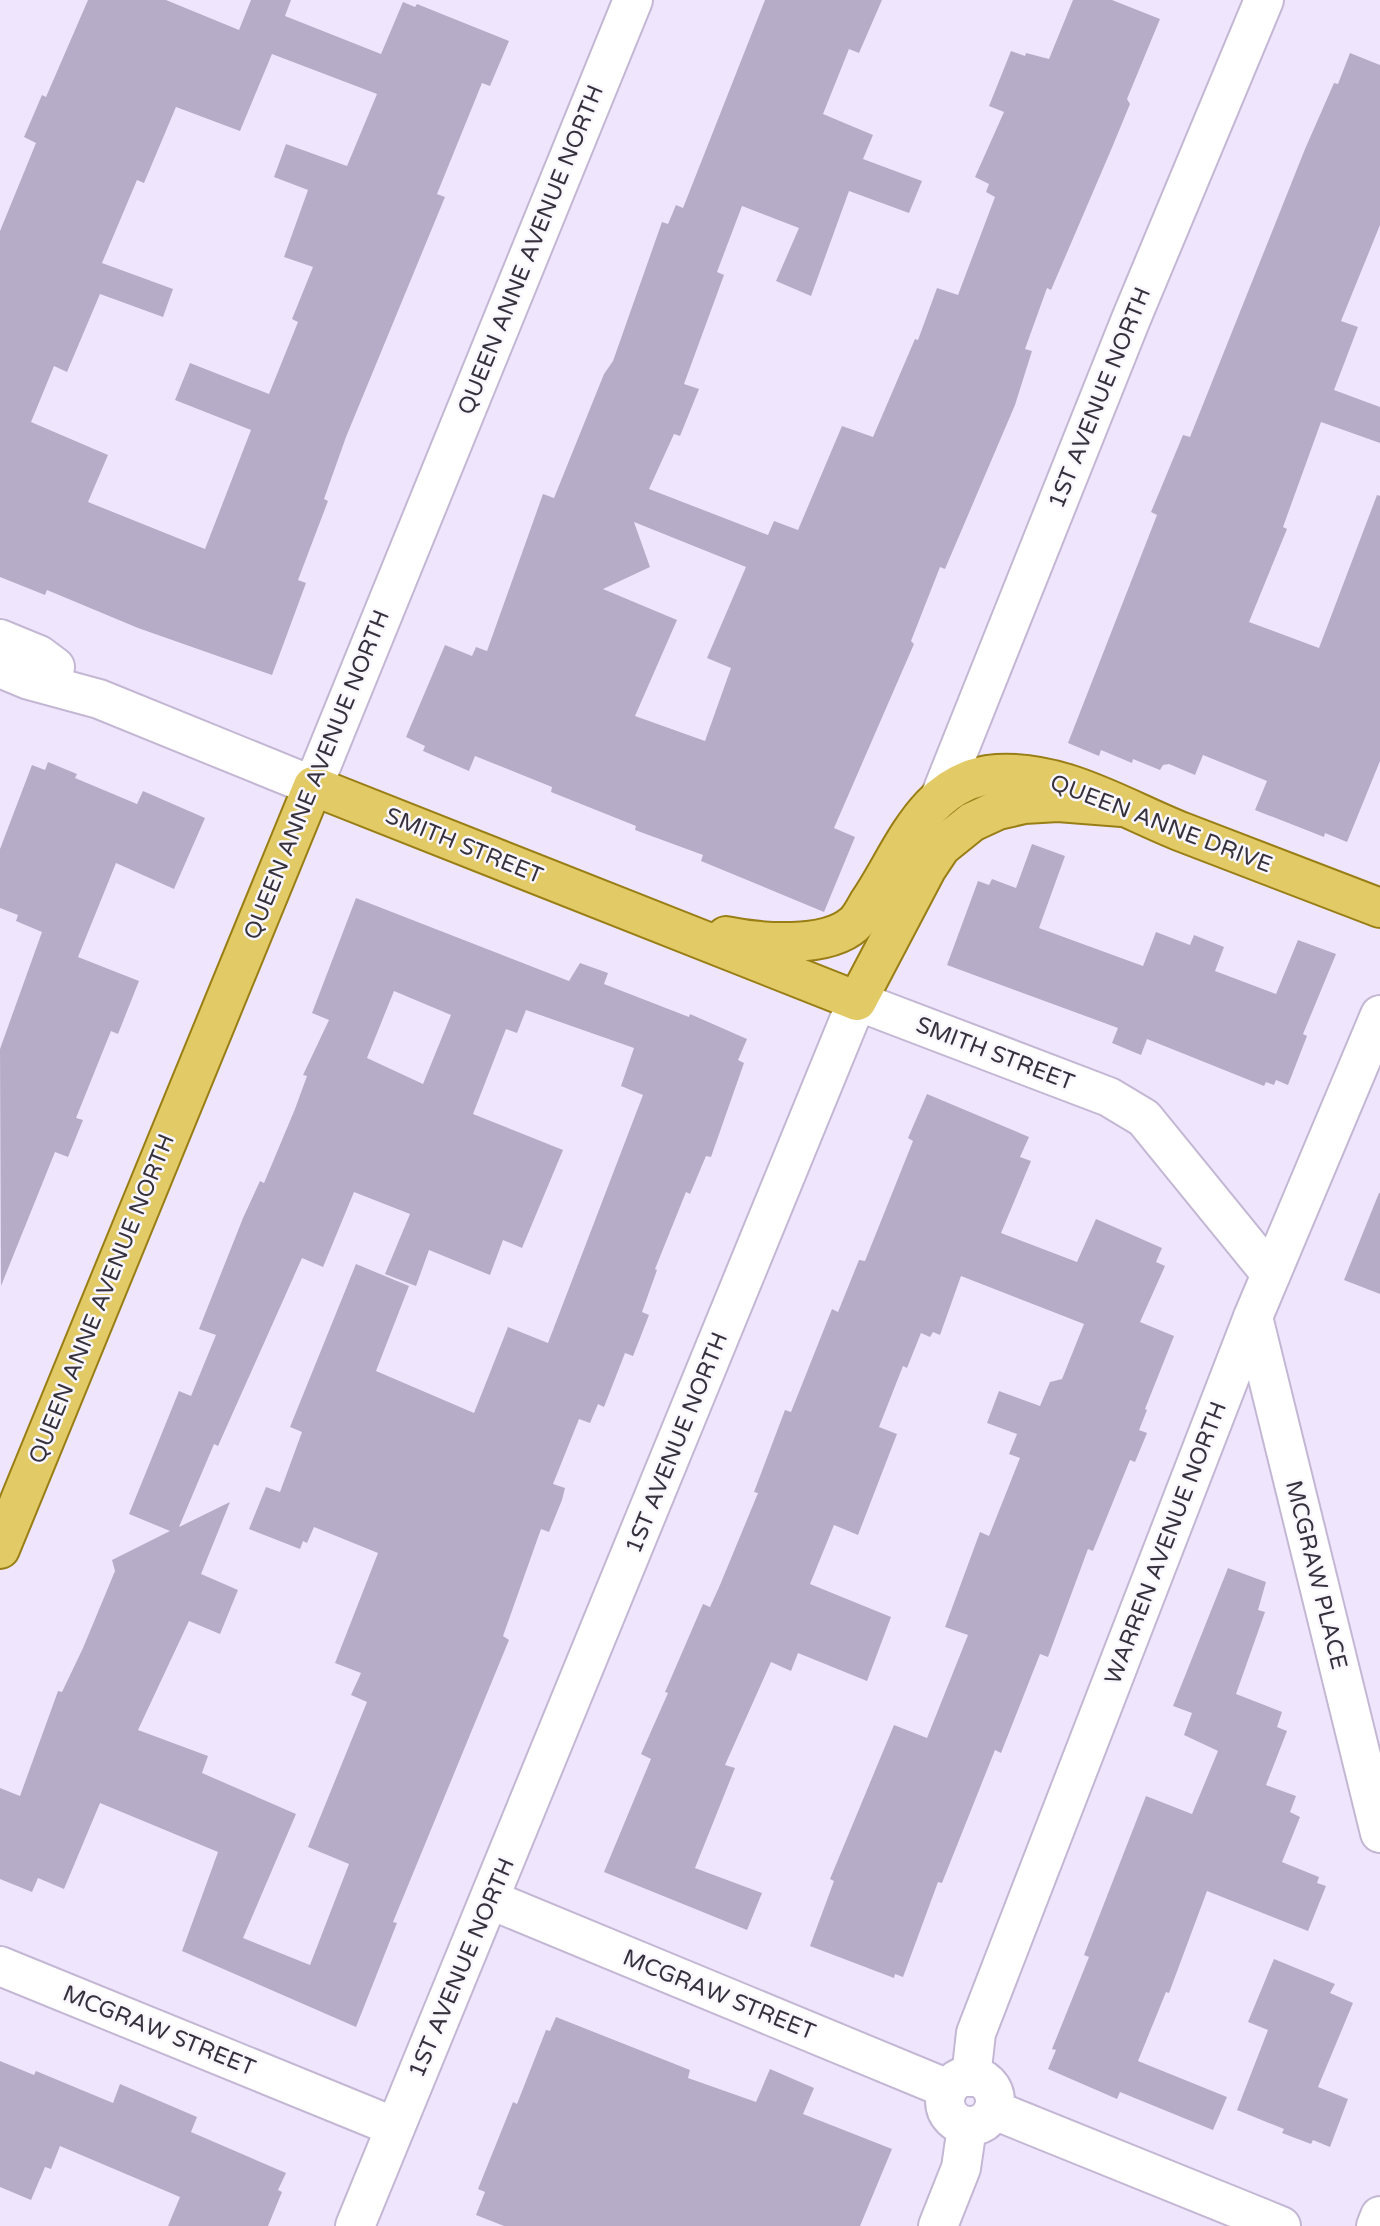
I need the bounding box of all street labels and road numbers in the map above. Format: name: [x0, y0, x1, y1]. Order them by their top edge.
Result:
street label: QUEEN ANNE AVENUE NORTH: [452, 81, 610, 419]
street label: 1ST AVENUE NORTH: [1043, 283, 1157, 513]
street label: QUEEN ANNE AVENUE NORTH: [238, 606, 396, 944]
street label: QUEEN ANNE DRIVE: [1046, 769, 1276, 879]
street label: SMITH STREET: [381, 802, 547, 890]
street label: SMITH STREET: [912, 1011, 1078, 1097]
street label: QUEEN ANNE AVENUE NORTH: [23, 1130, 181, 1468]
street label: 1ST AVENUE NORTH: [620, 1328, 734, 1558]
street label: WARREN AVENUE NORTH: [1099, 1398, 1233, 1688]
street label: MCGRAW PLACE: [1279, 1478, 1353, 1672]
street label: 1ST AVENUE NORTH: [403, 1854, 521, 2082]
street label: MCGRAW STREET: [619, 1944, 819, 2046]
street label: MCGRAW STREET: [59, 1980, 259, 2082]

